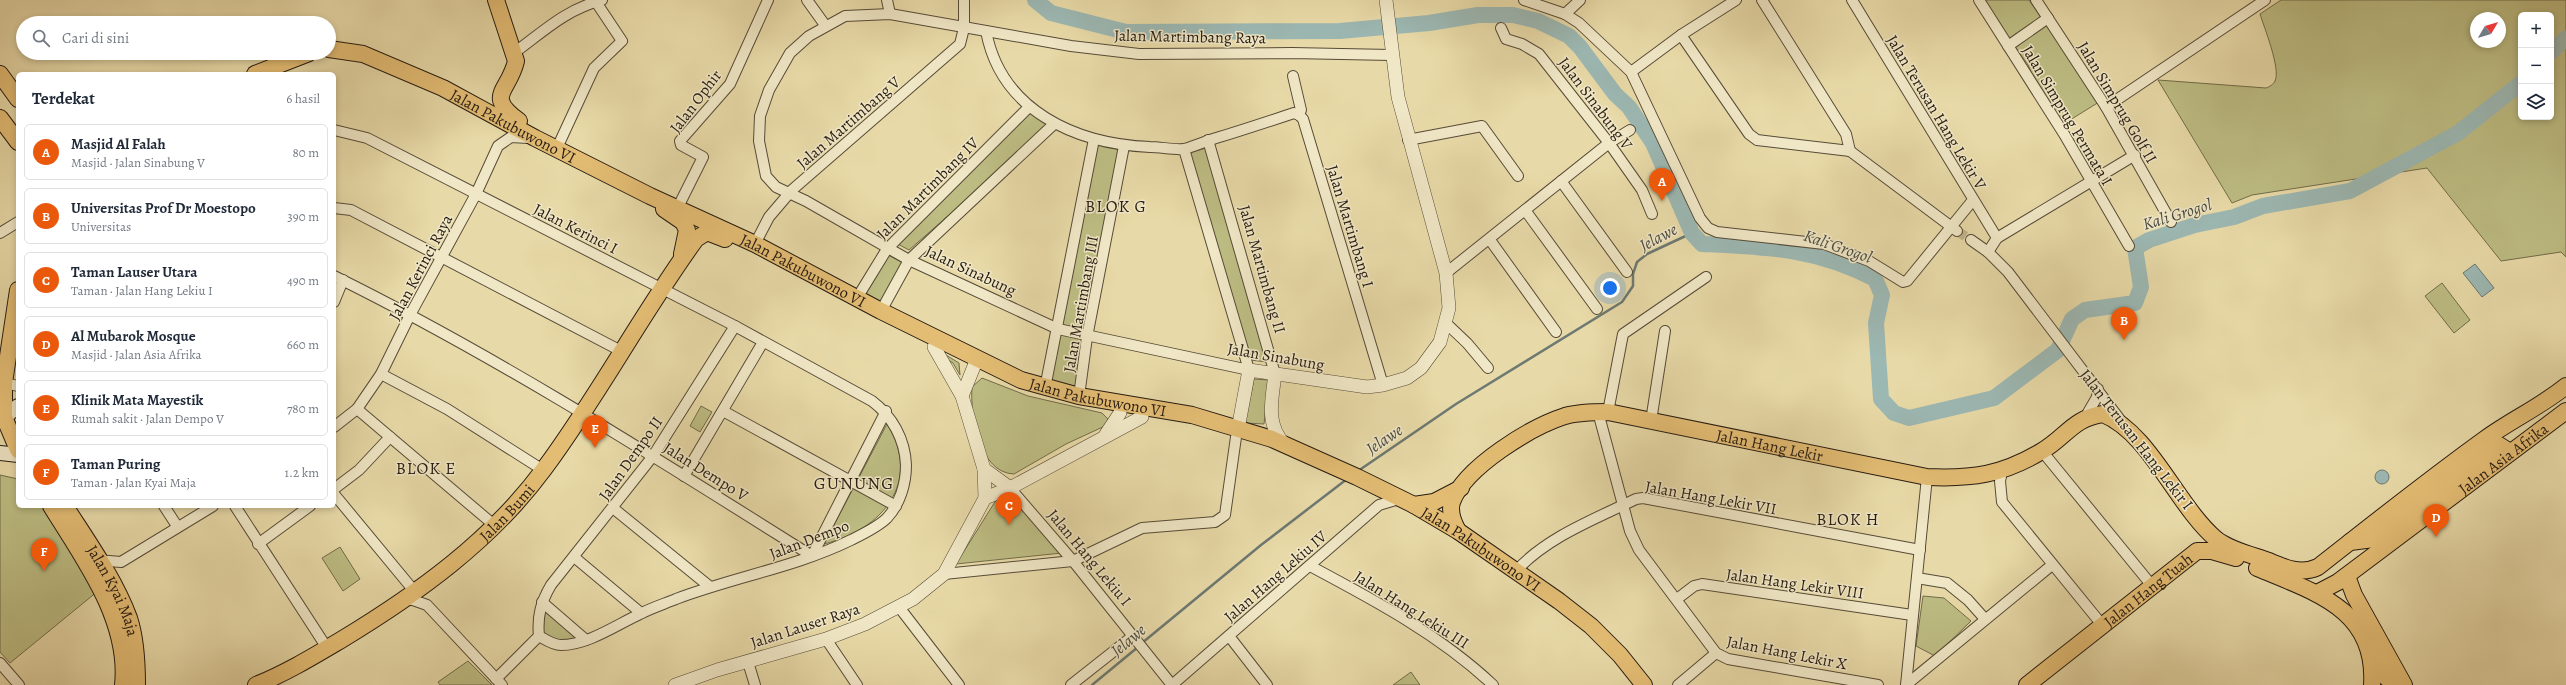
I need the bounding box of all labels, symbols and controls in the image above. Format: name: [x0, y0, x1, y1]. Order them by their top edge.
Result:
north arrow: [2470, 12, 2506, 48]
map controls: [2518, 12, 2554, 120]
button: +: [2518, 12, 2554, 48]
search box: [16, 16, 336, 60]
street label: Jalan Martimbang Raya: [1114, 25, 1267, 49]
icon: search: [30, 27, 52, 49]
text: Cari di sini: [62, 28, 129, 48]
street label: Jalan Terusan Hang Lekir V: [1881, 31, 1991, 194]
street label: Jalan Simprug Golf II: [2072, 38, 2162, 167]
street label: Jalan Simprug Permata I: [2017, 41, 2118, 190]
button: −: [2518, 48, 2554, 84]
street label: Jalan Sinabung V: [1553, 53, 1638, 155]
street label: Jalan Ophir: [665, 65, 727, 138]
street label: Jalan Martimbang V: [792, 71, 905, 174]
street label: Jalan Pakubuwono VI: [446, 84, 579, 169]
button: layers: [2518, 84, 2554, 120]
text: Terdekat: [32, 87, 95, 110]
text: 6 hasil: [286, 90, 320, 107]
street label: Jalan Martimbang IV: [872, 132, 984, 245]
text: Masjid Al Falah: [71, 134, 166, 154]
text: A: [42, 144, 50, 161]
text: 80 m: [292, 144, 319, 161]
text: Masjid · Jalan Sinabung V: [71, 154, 205, 171]
street label: Jalan Martimbang I: [1321, 162, 1379, 290]
pin: A: [1649, 168, 1675, 201]
water label: Kali Grogol: [2140, 193, 2215, 236]
district label: BLOK G: [1085, 195, 1147, 218]
text: Universitas Prof Dr Moestopo: [71, 198, 256, 218]
street label: Jalan Kerinci I: [530, 198, 621, 260]
street label: Jalan Martimbang II: [1233, 202, 1291, 336]
text: B: [42, 208, 50, 225]
text: 390 m: [287, 208, 319, 225]
street label: Jalan Kerinci Raya: [384, 210, 458, 324]
text: Universitas: [71, 218, 131, 235]
water label: Jelawe: [1634, 218, 1681, 257]
water label: Kali Grogol: [1801, 224, 1876, 269]
street label: Jalan Pakubuwono VI: [736, 229, 870, 313]
street label: Jalan Martimbang III: [1058, 234, 1104, 374]
street label: Jalan Sinabung: [921, 240, 1020, 302]
text: Taman Lauser Utara: [71, 262, 198, 282]
text: C: [42, 272, 50, 289]
text: 490 m: [287, 272, 319, 289]
your location: [1600, 278, 1620, 298]
text: Taman · Jalan Hang Lekiu I: [71, 282, 213, 299]
pin: B: [2111, 307, 2137, 340]
text: Al Mubarok Mosque: [71, 326, 196, 346]
text: D: [41, 336, 51, 353]
text: 660 m: [287, 336, 319, 353]
street label: Jalan Sinabung: [1226, 338, 1326, 376]
text: Masjid · Jalan Asia Afrika: [71, 346, 202, 363]
street label: Jalan Terusan Hang Lekir I: [2074, 365, 2198, 515]
street label: Jalan Pakubuwono VI: [1027, 373, 1168, 423]
text: Klinik Mata Mayestik: [71, 390, 203, 410]
text: E: [42, 400, 50, 417]
text: 780 m: [287, 400, 319, 417]
text: Rumah sakit · Jalan Dempo V: [71, 410, 224, 427]
street label: Jalan Dempo II: [594, 412, 668, 505]
pin: E: [582, 415, 608, 448]
street label: Jalan Asia Afrika: [2454, 418, 2553, 500]
water label: Jelawe: [1361, 419, 1407, 461]
street label: Jalan Hang Lekir: [1714, 424, 1825, 468]
street label: Jalan Dempo V: [659, 437, 752, 507]
text: Taman Puring: [71, 454, 161, 474]
district label: BLOK E: [396, 457, 456, 480]
text: F: [43, 464, 49, 481]
text: 1.2 km: [285, 464, 319, 481]
district label: GUNUNG: [814, 471, 894, 495]
text: Taman · Jalan Kyai Maja: [71, 474, 196, 491]
street label: Jalan Hang Lekir VII: [1643, 476, 1778, 520]
street label: Jalan Bumi: [475, 480, 540, 547]
pin: C: [996, 492, 1022, 525]
street label: Jalan Pakubuwono VI: [1417, 502, 1545, 597]
pin: D: [2423, 504, 2449, 537]
street label: Jalan Hang Lekiu I: [1042, 505, 1136, 611]
district label: BLOK H: [1816, 508, 1880, 531]
street label: Jalan Dempo: [766, 515, 852, 565]
street label: Jalan Hang Lekiu IV: [1219, 526, 1332, 628]
pin: F: [31, 538, 57, 571]
street label: Jalan Kyai Maja: [81, 541, 143, 639]
street label: Jalan Hang Tuah: [2099, 548, 2198, 632]
street label: Jalan Hang Lekir VIII: [1725, 563, 1865, 605]
street label: Jalan Hang Lekiu III: [1350, 566, 1473, 654]
street label: Jalan Lauser Raya: [748, 598, 863, 654]
water label: Jelawe: [1105, 619, 1151, 663]
street label: Jalan Hang Lekir X: [1725, 631, 1849, 676]

